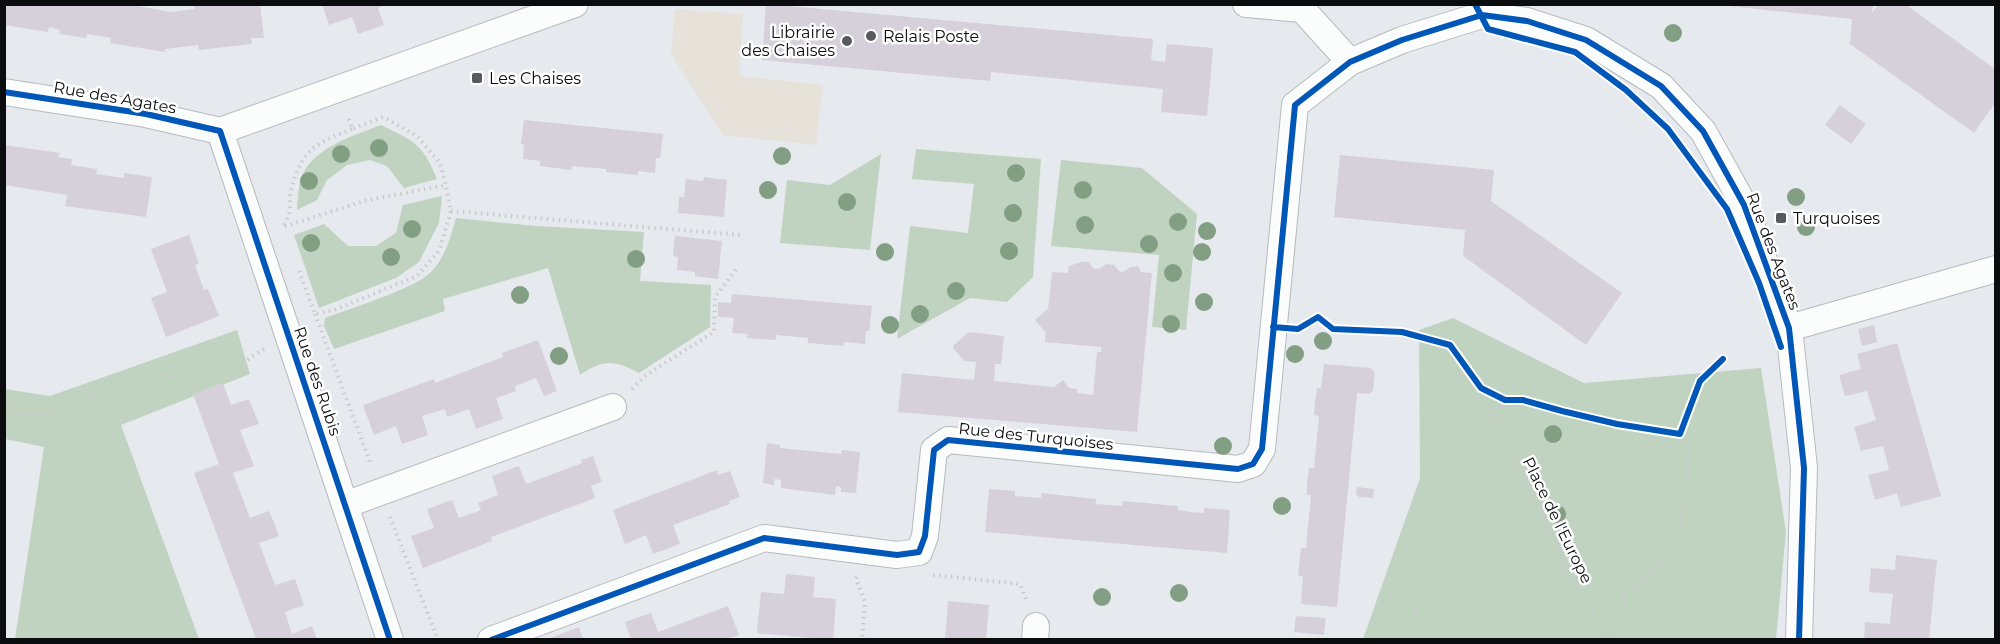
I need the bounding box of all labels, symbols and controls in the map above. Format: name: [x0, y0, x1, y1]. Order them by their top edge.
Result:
place label: Librairie des Chaises: [741, 23, 835, 60]
place label: Relais Poste: [883, 27, 979, 46]
marker: Relais Poste: [864, 29, 878, 43]
marker: Librairie des Chaises: [840, 34, 854, 48]
place label: Les Chaises: [489, 69, 581, 88]
marker: Les Chaises: [470, 71, 484, 85]
street label: Rue des Agates: [52, 77, 178, 118]
street label: Rue des Agates: [1742, 190, 1805, 313]
place label: Turquoises: [1793, 209, 1880, 228]
marker: Turquoises: [1774, 211, 1788, 225]
street label: Rue des Rubis: [290, 324, 345, 438]
street label: Rue des Turquoises: [957, 419, 1115, 454]
street label: Place de l'Europe: [1519, 454, 1596, 587]

